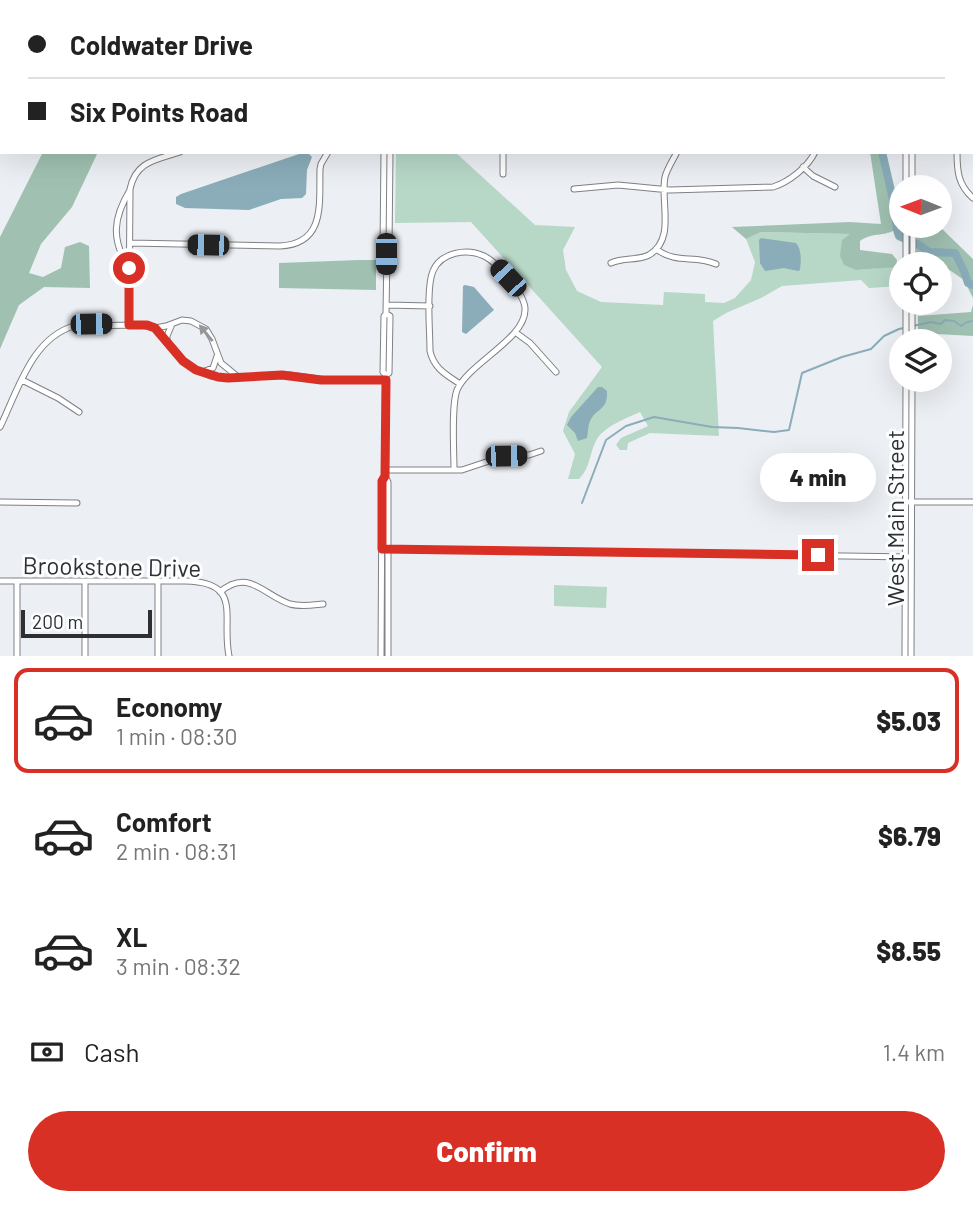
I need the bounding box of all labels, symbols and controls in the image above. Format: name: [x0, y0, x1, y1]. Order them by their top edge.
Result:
text: Coldwater Drive: [70, 29, 253, 60]
text: Six Points Road: [70, 96, 248, 127]
north arrow: [889, 175, 952, 238]
map controls: [889, 175, 952, 392]
car: [376, 233, 397, 275]
car: [187, 234, 230, 256]
route start: [113, 252, 145, 284]
button: locate: [889, 252, 952, 315]
car: [486, 255, 531, 301]
car: [70, 313, 113, 335]
one-way arrow: [198, 324, 213, 342]
button: layers: [889, 329, 952, 392]
street label: West Main Street: [880, 430, 909, 606]
car: [485, 445, 528, 467]
callout: 4 min: [760, 454, 876, 503]
text: 4 min: [790, 463, 846, 491]
route end: [802, 539, 834, 571]
street label: Brookstone Drive: [22, 550, 202, 582]
scale bar: [21, 606, 152, 638]
text: 200 m: [32, 610, 83, 633]
icon: car: [32, 689, 95, 752]
text: Economy: [116, 691, 222, 722]
text: $5.03: [876, 705, 941, 736]
text: 1 min · 08:30: [116, 722, 238, 750]
icon: car: [32, 804, 95, 867]
text: Comfort: [116, 806, 212, 837]
text: $6.79: [878, 820, 941, 851]
text: 2 min · 08:31: [116, 837, 237, 865]
icon: car: [32, 919, 95, 982]
text: XL: [116, 921, 147, 952]
text: $8.55: [876, 935, 941, 966]
text: 3 min · 08:32: [116, 952, 241, 980]
icon: cash: [28, 1033, 66, 1071]
text: Cash: [84, 1036, 139, 1067]
text: 1.4 km: [883, 1038, 945, 1066]
button: Confirm: [28, 1111, 945, 1191]

